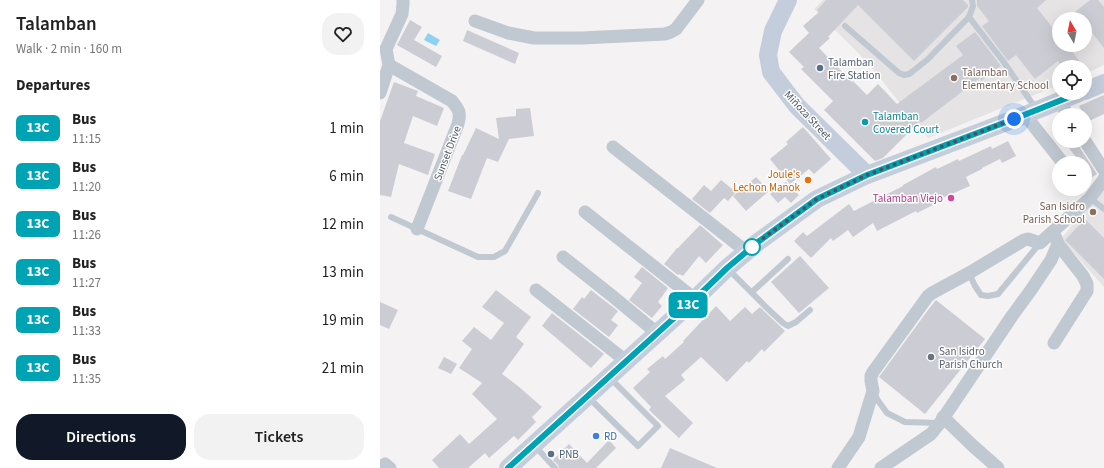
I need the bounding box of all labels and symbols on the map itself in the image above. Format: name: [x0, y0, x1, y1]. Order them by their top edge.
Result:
north arrow: [1052, 12, 1092, 52]
place label: Talamban Fire Station: [828, 55, 880, 83]
marker: Talamban Fire Station: [815, 63, 825, 73]
place label: Talamban Elementary School: [962, 65, 1049, 93]
marker: Talamban Elementary School: [949, 73, 959, 83]
street label: Miñoza Street: [781, 87, 835, 143]
place label: Talamban Covered Court: [873, 109, 939, 137]
your location: [1004, 109, 1024, 129]
marker: Talamban Covered Court: [860, 117, 870, 127]
street label: Sunset Drive: [430, 123, 465, 183]
place label: Joule's Lechon Manok: [733, 167, 801, 195]
marker: Joule's Lechon Manok: [803, 175, 813, 185]
place label: Talamban Viejo: [873, 191, 943, 206]
marker: Talamban Viejo: [946, 193, 956, 203]
place label: San Isidro Parish School: [1023, 199, 1085, 227]
marker: San Isidro Parish School: [1088, 207, 1098, 217]
unlabelled marker: [743, 238, 761, 256]
line badge: 13C: [665, 292, 711, 318]
place label: San Isidro Parish Church: [939, 344, 1003, 372]
marker: San Isidro Parish Church: [926, 352, 936, 362]
place label: RD: [604, 429, 617, 444]
marker: RD: [591, 431, 601, 441]
place label: PNB: [559, 447, 579, 462]
marker: PNB: [546, 449, 556, 459]

